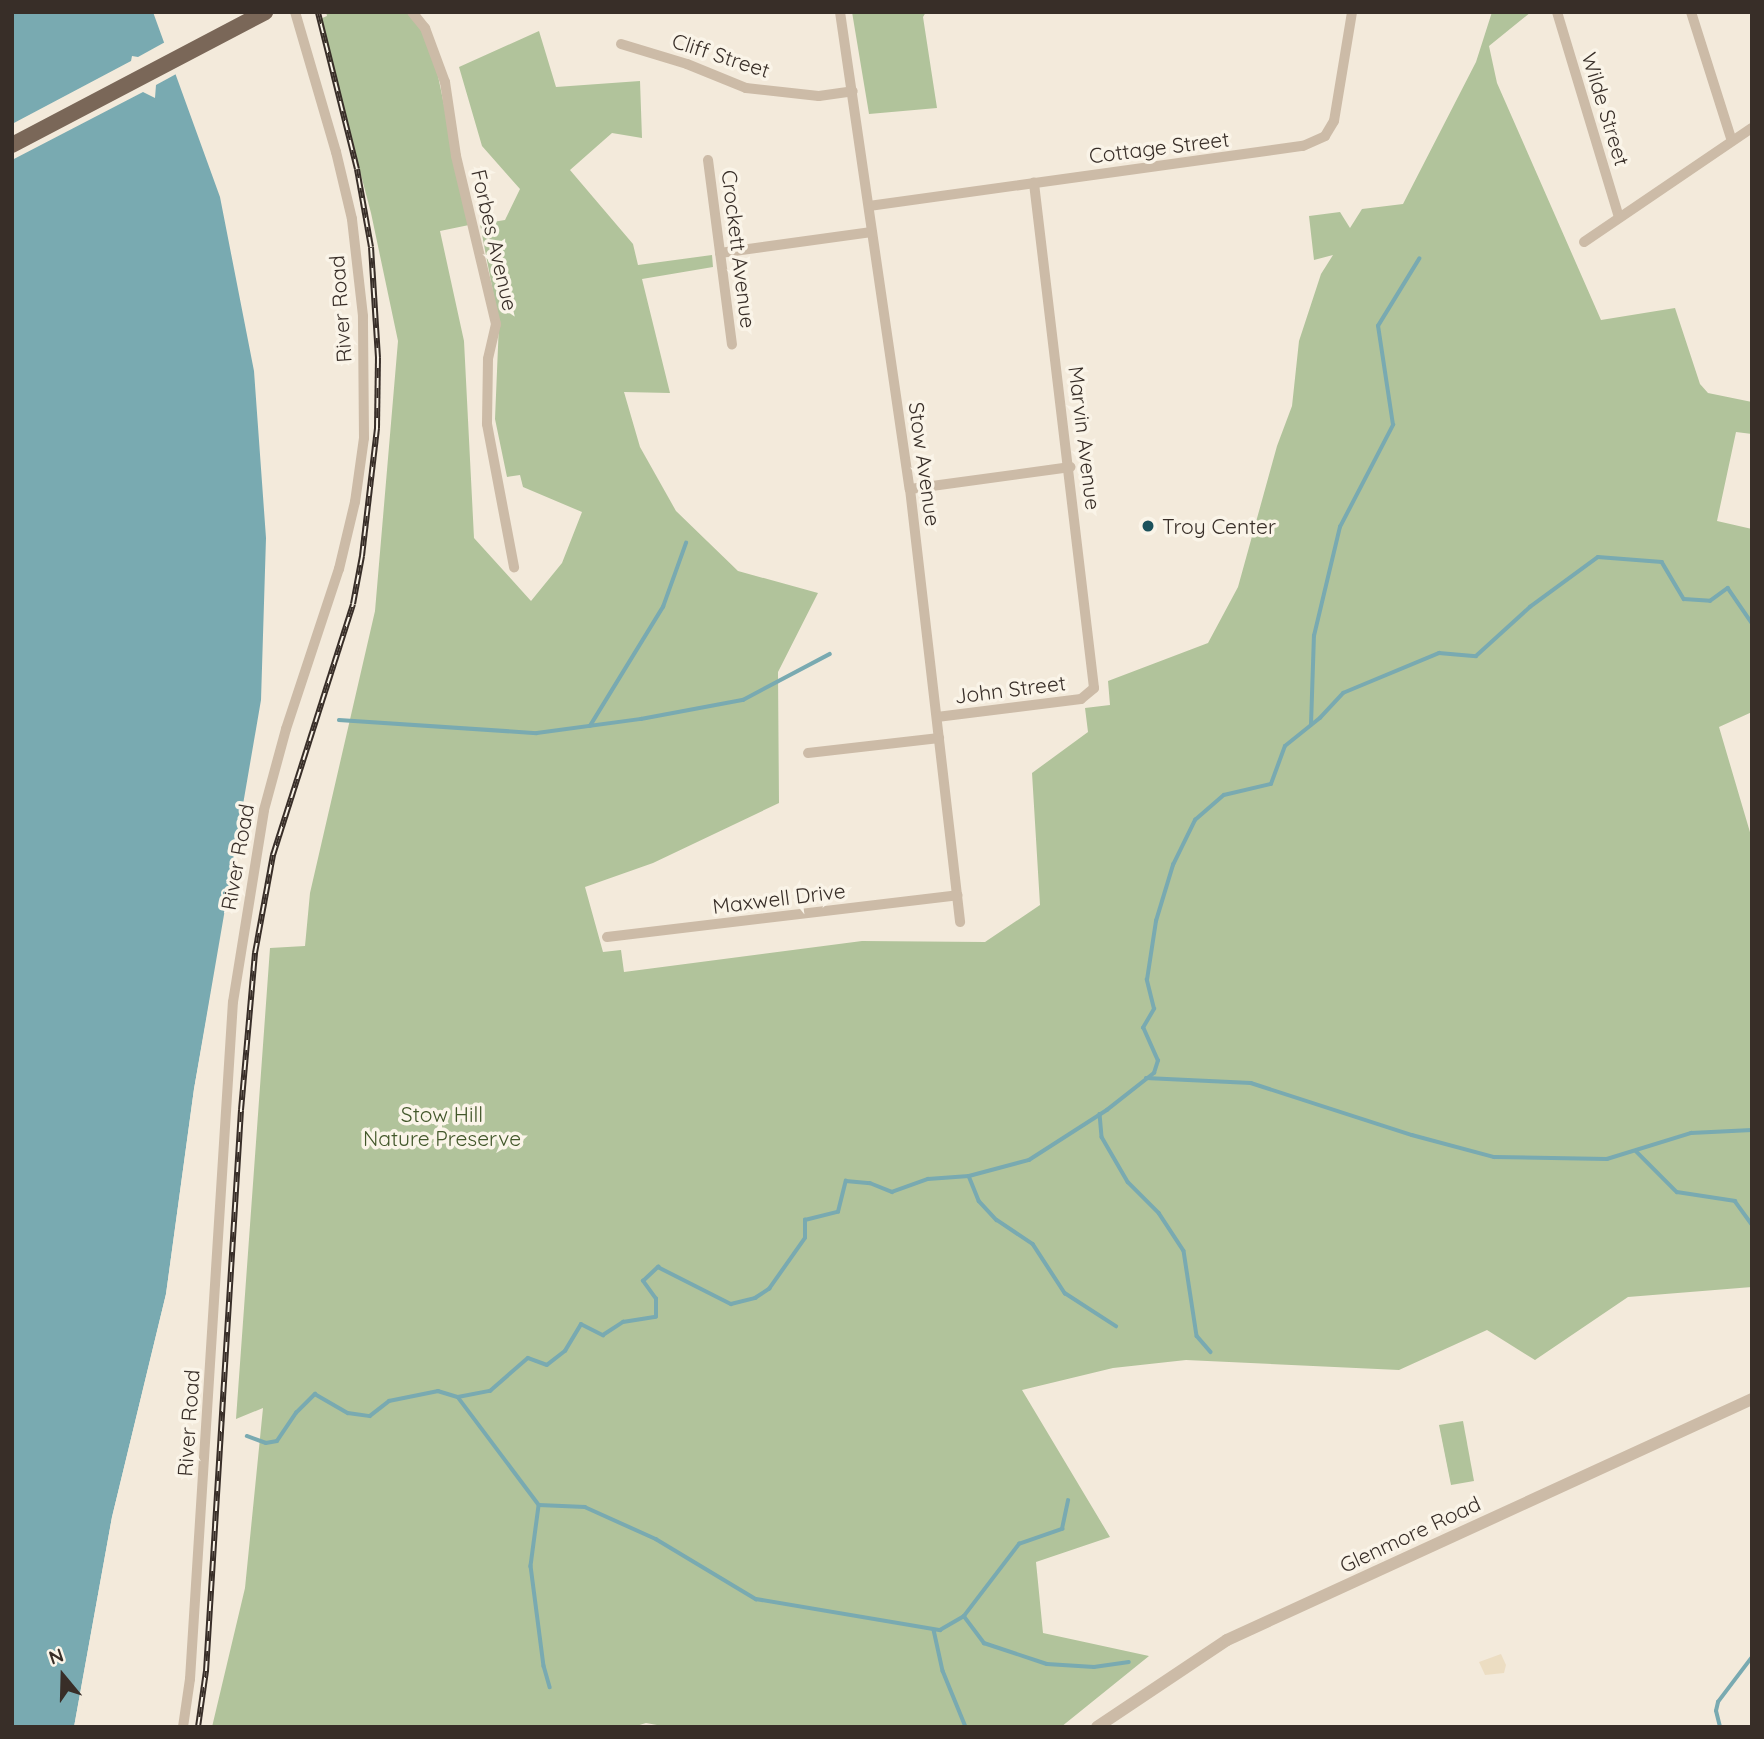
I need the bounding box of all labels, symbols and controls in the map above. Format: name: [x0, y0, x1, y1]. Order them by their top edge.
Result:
street label: Cliff Street: [669, 27, 773, 83]
street label: Wilde Street: [1577, 49, 1635, 169]
street label: Cottage Street: [1087, 126, 1231, 168]
street label: Forbes Avenue: [466, 167, 524, 313]
street label: Crockett Avenue: [717, 168, 761, 330]
street label: River Road: [324, 255, 356, 363]
street label: Marvin Avenue: [1064, 365, 1106, 511]
street label: Stow Avenue: [904, 400, 946, 528]
place label: Troy Center: [1162, 513, 1276, 539]
marker: Troy Center: [1140, 518, 1156, 534]
street label: John Street: [953, 670, 1067, 708]
street label: River Road: [215, 802, 259, 912]
street label: Maxwell Drive: [711, 877, 847, 919]
park label: Stow Hill Nature Preserve: [363, 1101, 521, 1151]
street label: River Road: [172, 1369, 204, 1477]
street label: Glenmore Road: [1336, 1490, 1484, 1578]
north arrow: [28, 1641, 98, 1711]
text: N: [46, 1643, 67, 1670]

